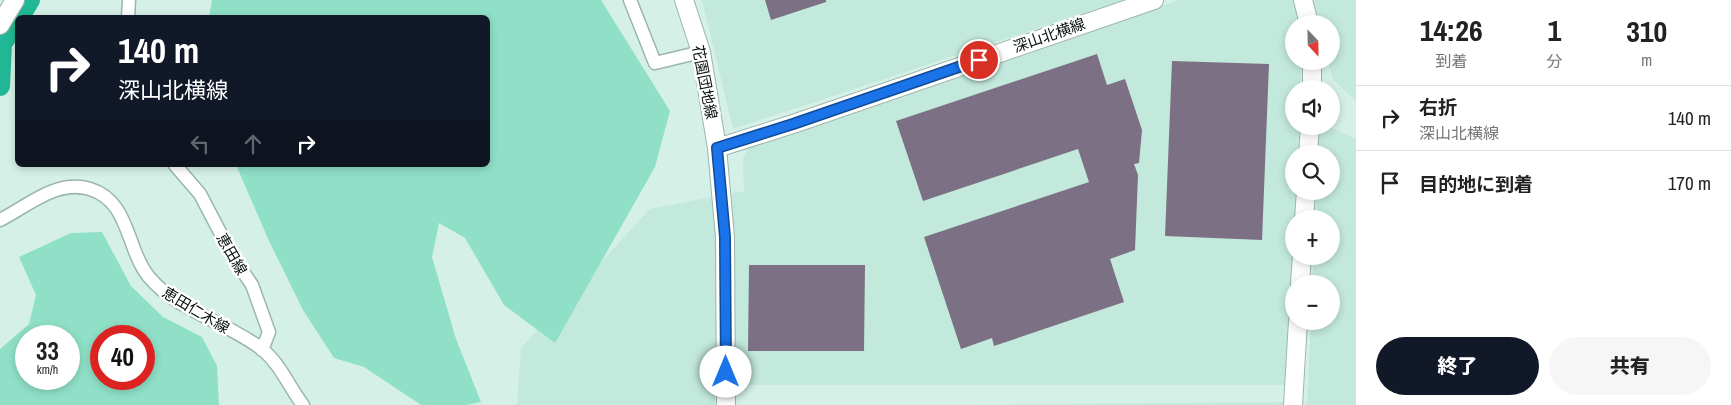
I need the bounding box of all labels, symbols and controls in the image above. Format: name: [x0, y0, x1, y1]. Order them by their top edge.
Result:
text: 14:26: [1420, 10, 1483, 50]
text: 1: [1548, 10, 1561, 50]
text: 310: [1626, 11, 1667, 51]
street label: 深山北横線: [1010, 13, 1088, 57]
north arrow: [1285, 15, 1340, 70]
map controls: [1285, 15, 1340, 330]
text: 140 m: [118, 27, 199, 74]
icon: right: [35, 35, 100, 100]
pin: [958, 39, 1000, 81]
street label: 花園団地線: [688, 43, 722, 121]
icon: arrive: [965, 46, 993, 74]
text: m: [1641, 49, 1652, 71]
text: 到着: [1435, 50, 1467, 72]
text: 分: [1546, 50, 1562, 72]
text: 深山北横線: [118, 75, 228, 105]
button: sound: [1285, 80, 1340, 135]
text: 右折: [1419, 94, 1457, 120]
icon: right: [1376, 104, 1404, 132]
text: 140 m: [1668, 105, 1711, 131]
text: 深山北横線: [1419, 122, 1499, 144]
icon: left: [186, 130, 214, 158]
icon: ahead: [239, 130, 267, 158]
icon: right: [292, 130, 320, 158]
button: search: [1285, 145, 1340, 200]
icon: arrive: [1376, 169, 1404, 197]
text: 170 m: [1668, 170, 1711, 196]
text: 目的地に到着: [1419, 171, 1533, 197]
button: +: [1285, 210, 1340, 265]
street label: 恵田線: [212, 229, 252, 279]
button: −: [1285, 275, 1340, 330]
street label: 恵田仁木線: [158, 282, 234, 338]
speed limit sign: 40: [90, 325, 155, 390]
text: 33: [36, 334, 59, 368]
button: 終了: [1376, 337, 1539, 395]
button: 共有: [1549, 337, 1711, 395]
position arrow: [699, 345, 751, 397]
text: km/h: [37, 362, 58, 378]

